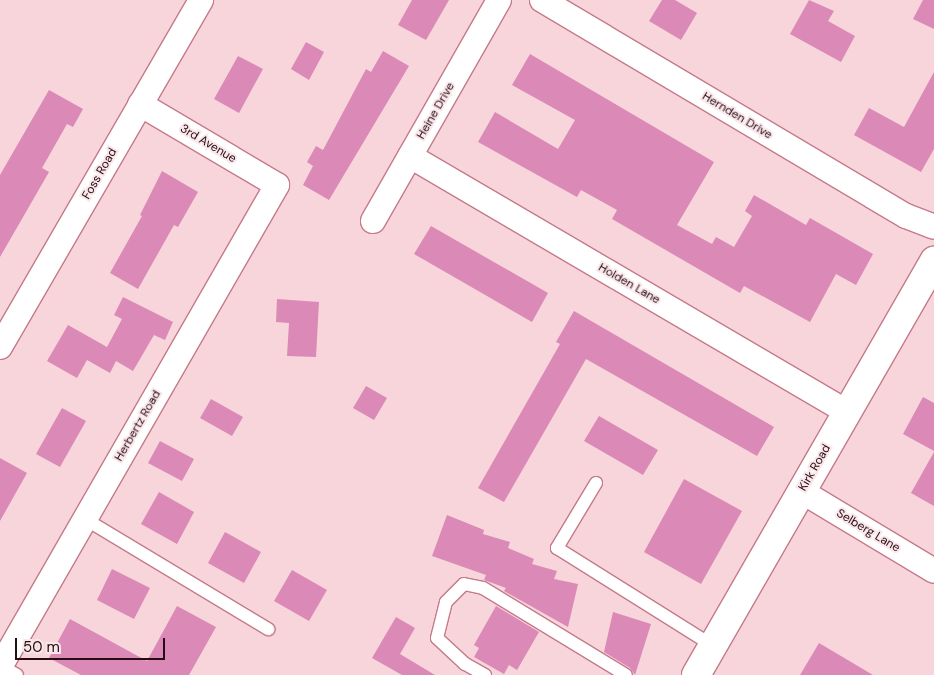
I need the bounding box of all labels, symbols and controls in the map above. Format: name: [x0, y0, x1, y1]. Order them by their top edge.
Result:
street label: Heine Drive: [414, 80, 458, 142]
street label: Hernden Drive: [699, 89, 775, 143]
street label: 3rd Avenue: [177, 122, 239, 166]
street label: Foss Road: [80, 146, 120, 202]
street label: Holden Lane: [596, 261, 662, 307]
street label: Herbertz Road: [112, 388, 164, 464]
street label: Kirk Road: [796, 442, 834, 494]
street label: Selberg Lane: [834, 506, 902, 556]
scale bar: [18, 628, 168, 660]
text: 50 m: [23, 637, 60, 657]

